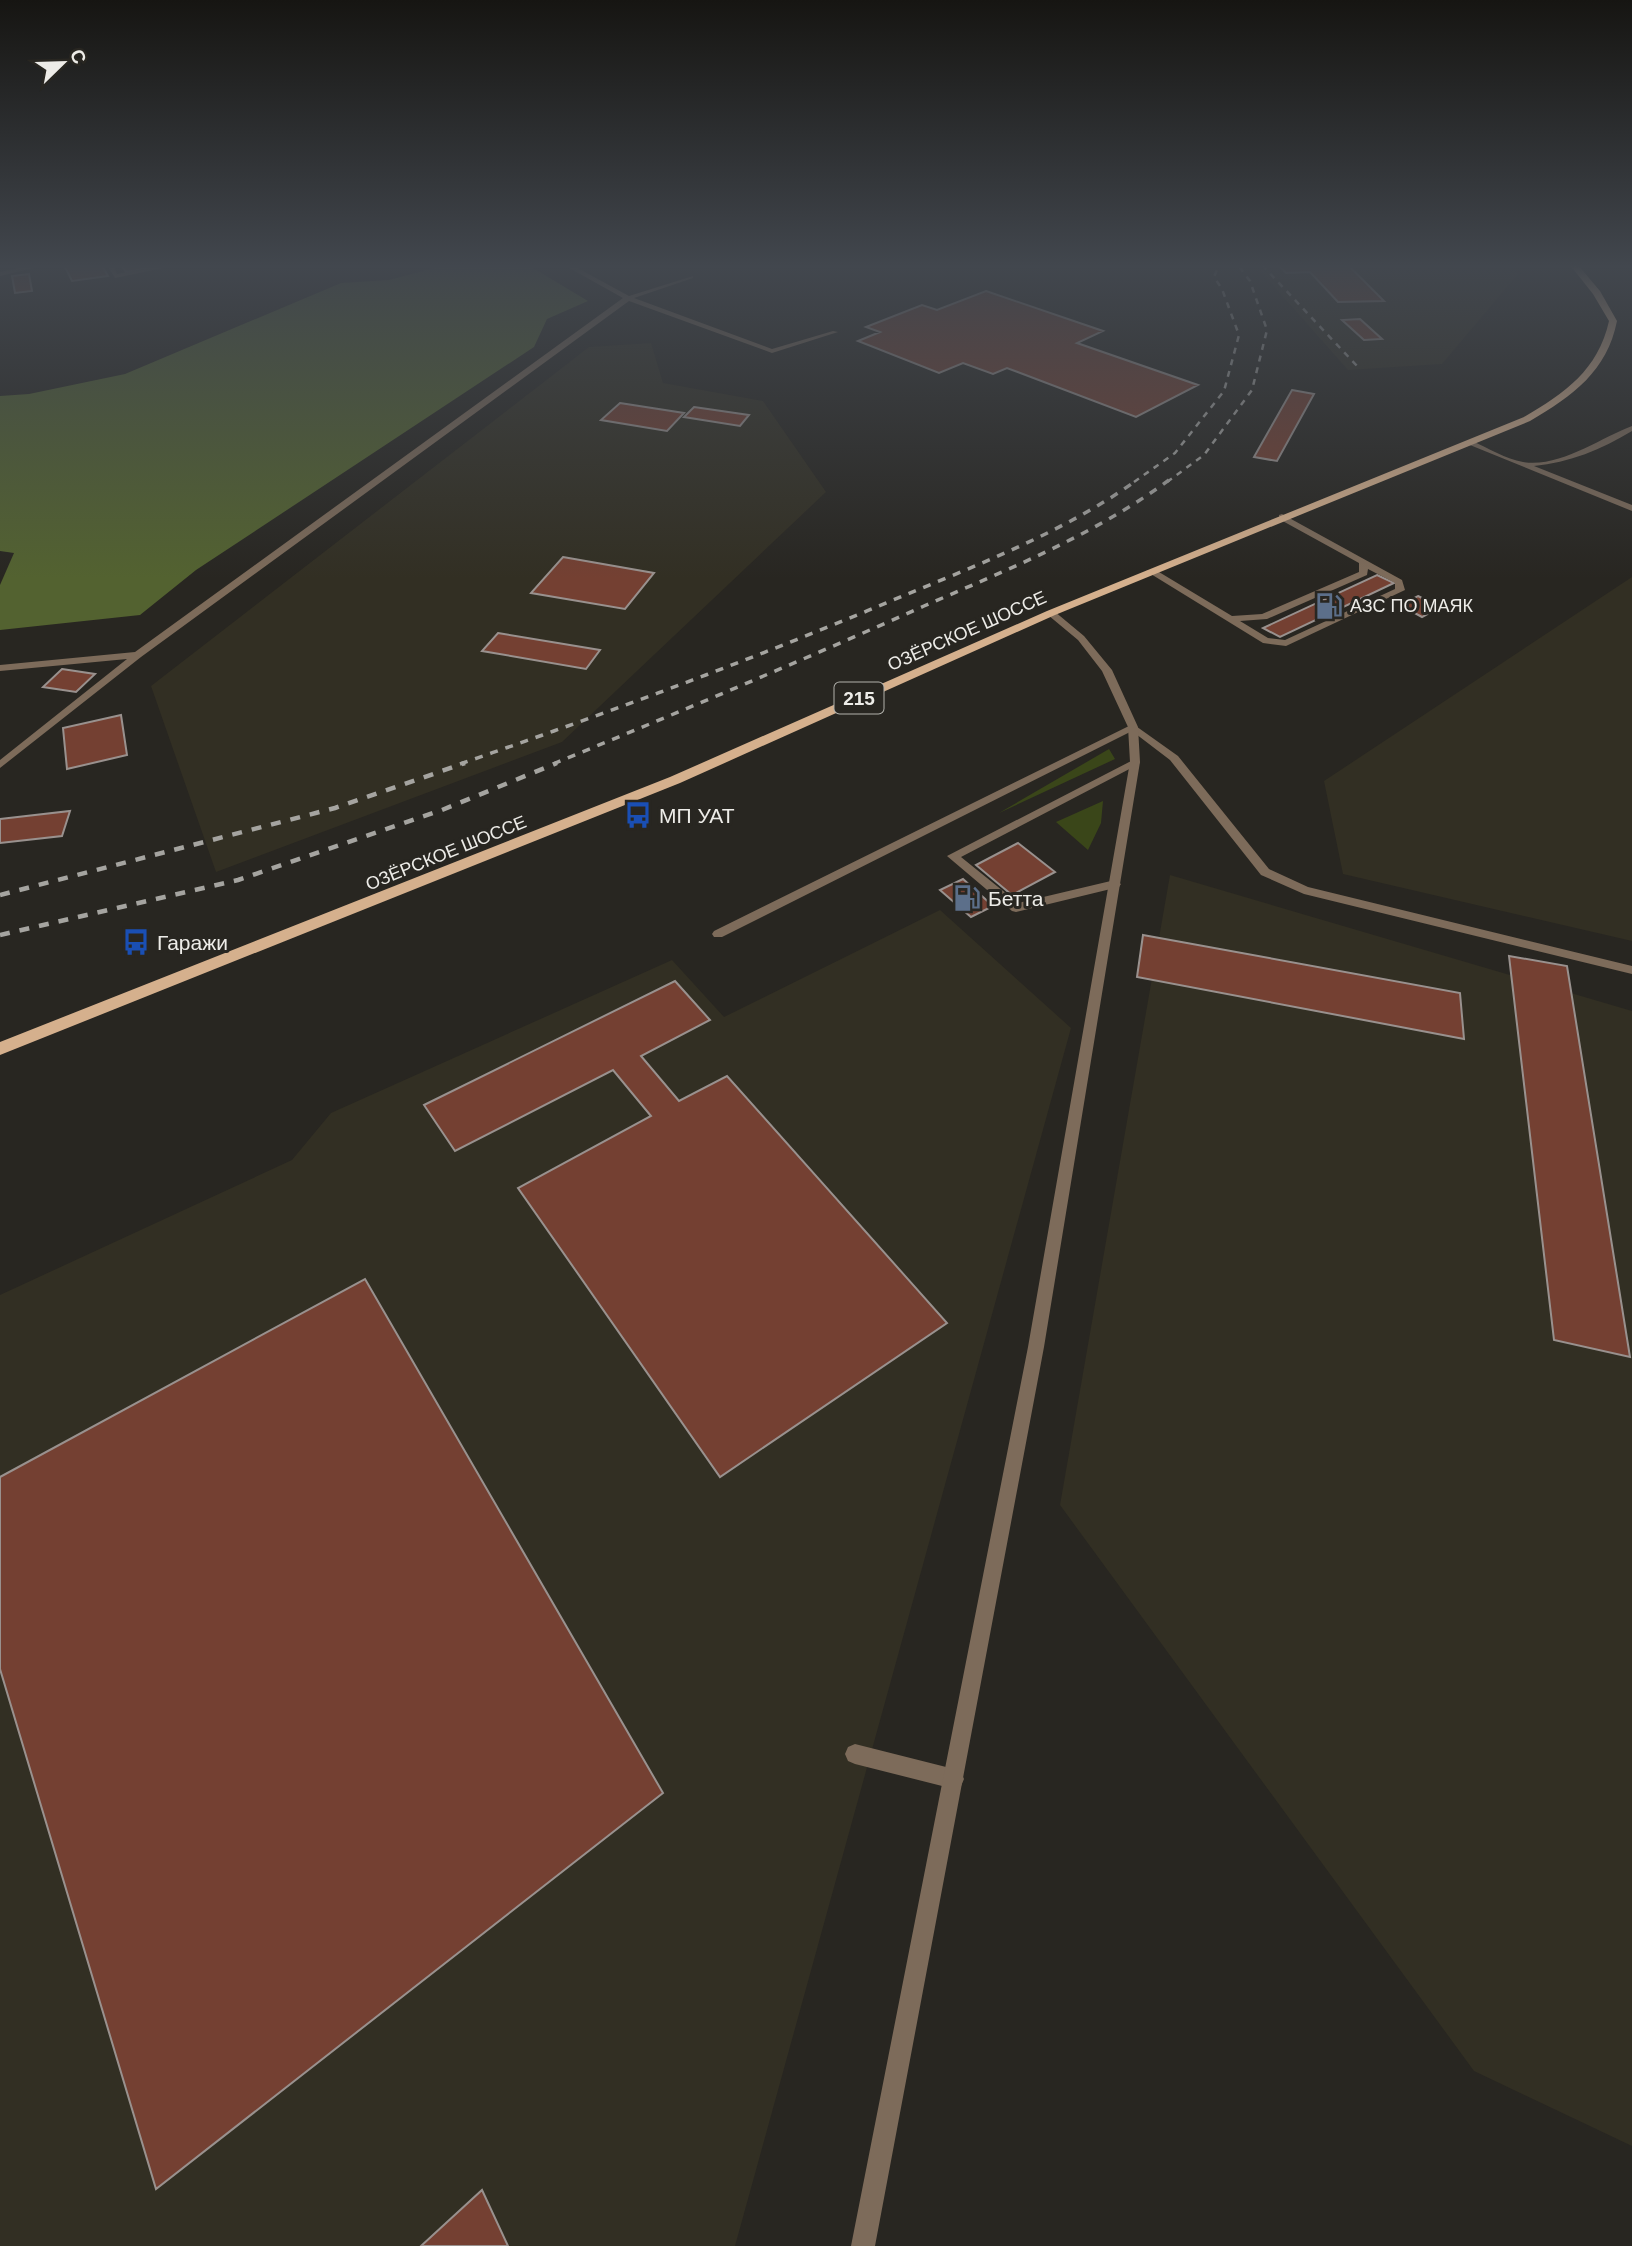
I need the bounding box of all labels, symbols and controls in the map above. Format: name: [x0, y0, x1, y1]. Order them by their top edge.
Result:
north arrow: [28, 28, 98, 98]
text: С: [66, 46, 91, 67]
street label: ОЗЁРСКОЕ ШОССЕ: [885, 587, 1049, 675]
fuel station icon: АЗС ПО МАЯК: [1314, 591, 1344, 621]
place label: АЗС ПО МАЯК: [1350, 596, 1473, 616]
road number: 215: [834, 682, 884, 713]
bus stop icon: МП УАТ: [623, 800, 653, 830]
place label: МП УАТ: [659, 804, 735, 827]
street label: ОЗЁРСКОЕ ШОССЕ: [363, 812, 529, 894]
fuel station icon: Бетта: [952, 883, 982, 913]
place label: Бетта: [988, 887, 1044, 910]
bus stop icon: Гаражи: [121, 927, 151, 957]
place label: Гаражи: [157, 931, 228, 954]

